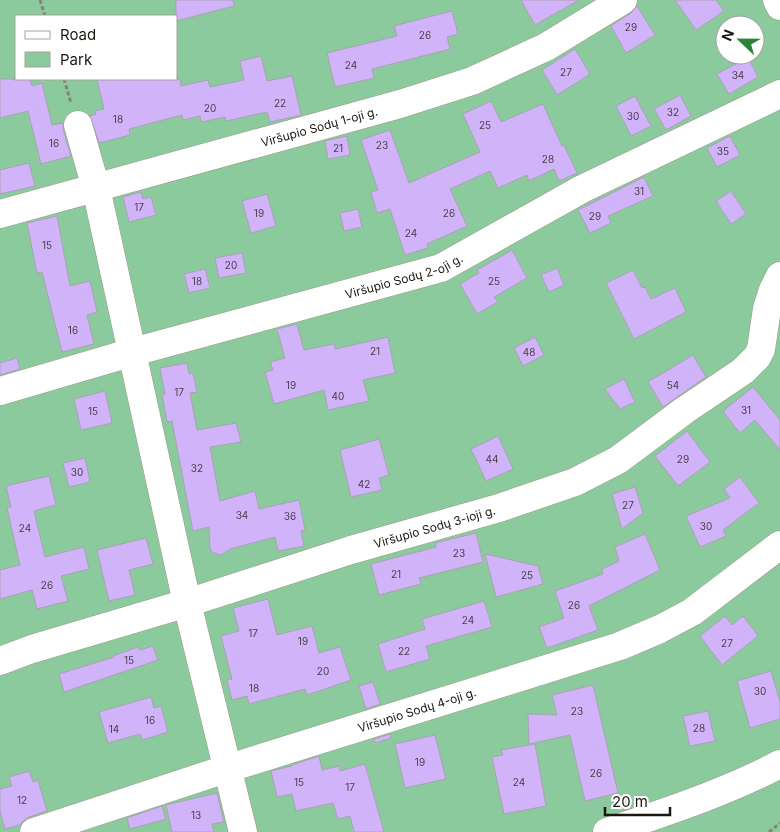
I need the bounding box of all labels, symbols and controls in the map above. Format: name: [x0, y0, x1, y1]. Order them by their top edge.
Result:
legend: [15, 15, 178, 80]
north arrow: [715, 15, 765, 65]
house number: 29: [625, 21, 637, 33]
text: Road: [60, 25, 96, 44]
text: N: [718, 27, 737, 43]
house number: 26: [419, 29, 431, 41]
text: Park: [60, 50, 93, 69]
house number: 24: [345, 59, 357, 71]
house number: 27: [560, 66, 572, 78]
house number: 34: [732, 69, 744, 81]
house number: 22: [274, 97, 286, 109]
house number: 20: [204, 102, 216, 114]
street label: Viršupio Sodų 1-oji g.: [259, 103, 379, 149]
house number: 32: [667, 106, 679, 118]
house number: 30: [627, 110, 639, 122]
house number: 18: [113, 113, 123, 125]
house number: 25: [479, 119, 491, 131]
house number: 16: [49, 137, 59, 149]
house number: 23: [376, 139, 388, 151]
house number: 21: [333, 142, 343, 154]
house number: 35: [717, 145, 729, 157]
house number: 28: [542, 153, 554, 165]
house number: 31: [634, 185, 644, 197]
house number: 17: [134, 201, 144, 213]
house number: 19: [254, 207, 264, 219]
house number: 26: [443, 207, 455, 219]
house number: 29: [589, 210, 601, 222]
house number: 24: [405, 227, 417, 239]
house number: 15: [42, 239, 52, 251]
street label: Viršupio Sodų 2-oji g.: [343, 250, 465, 301]
house number: 20: [225, 259, 237, 271]
house number: 18: [192, 275, 202, 287]
house number: 25: [488, 275, 500, 287]
house number: 16: [68, 324, 78, 336]
house number: 21: [370, 345, 380, 357]
house number: 48: [523, 346, 535, 358]
house number: 19: [286, 379, 296, 391]
house number: 54: [667, 379, 679, 391]
house number: 17: [174, 386, 184, 398]
house number: 40: [332, 390, 344, 402]
house number: 31: [741, 404, 751, 416]
house number: 15: [88, 405, 98, 417]
house number: 44: [486, 453, 498, 465]
house number: 29: [677, 453, 689, 465]
house number: 32: [191, 462, 203, 474]
house number: 30: [71, 466, 83, 478]
house number: 42: [358, 478, 370, 490]
house number: 27: [622, 499, 634, 511]
street label: Viršupio Sodų 3-ioji g.: [372, 502, 497, 551]
house number: 34: [236, 509, 248, 521]
house number: 36: [284, 510, 296, 522]
house number: 30: [700, 520, 712, 532]
house number: 24: [19, 522, 31, 534]
house number: 23: [453, 547, 465, 559]
house number: 21: [391, 568, 401, 580]
house number: 25: [521, 569, 533, 581]
house number: 26: [41, 579, 53, 591]
house number: 26: [568, 599, 580, 611]
house number: 24: [462, 614, 474, 626]
house number: 17: [248, 627, 258, 639]
house number: 19: [298, 635, 308, 647]
house number: 27: [721, 637, 733, 649]
house number: 22: [398, 645, 410, 657]
house number: 15: [124, 654, 134, 666]
house number: 20: [317, 665, 329, 677]
house number: 18: [249, 682, 259, 694]
street label: Viršupio Sodų 4-oji g.: [356, 684, 478, 735]
house number: 30: [754, 685, 766, 697]
house number: 23: [571, 705, 583, 717]
house number: 16: [145, 714, 155, 726]
house number: 28: [693, 722, 705, 734]
house number: 14: [109, 723, 119, 735]
house number: 19: [415, 756, 425, 768]
house number: 26: [590, 767, 602, 779]
house number: 15: [294, 776, 304, 788]
house number: 24: [513, 776, 525, 788]
house number: 17: [345, 781, 355, 793]
scale bar: [605, 784, 670, 816]
text: 20 m: [612, 792, 648, 811]
house number: 12: [17, 794, 27, 806]
house number: 13: [191, 809, 201, 821]

